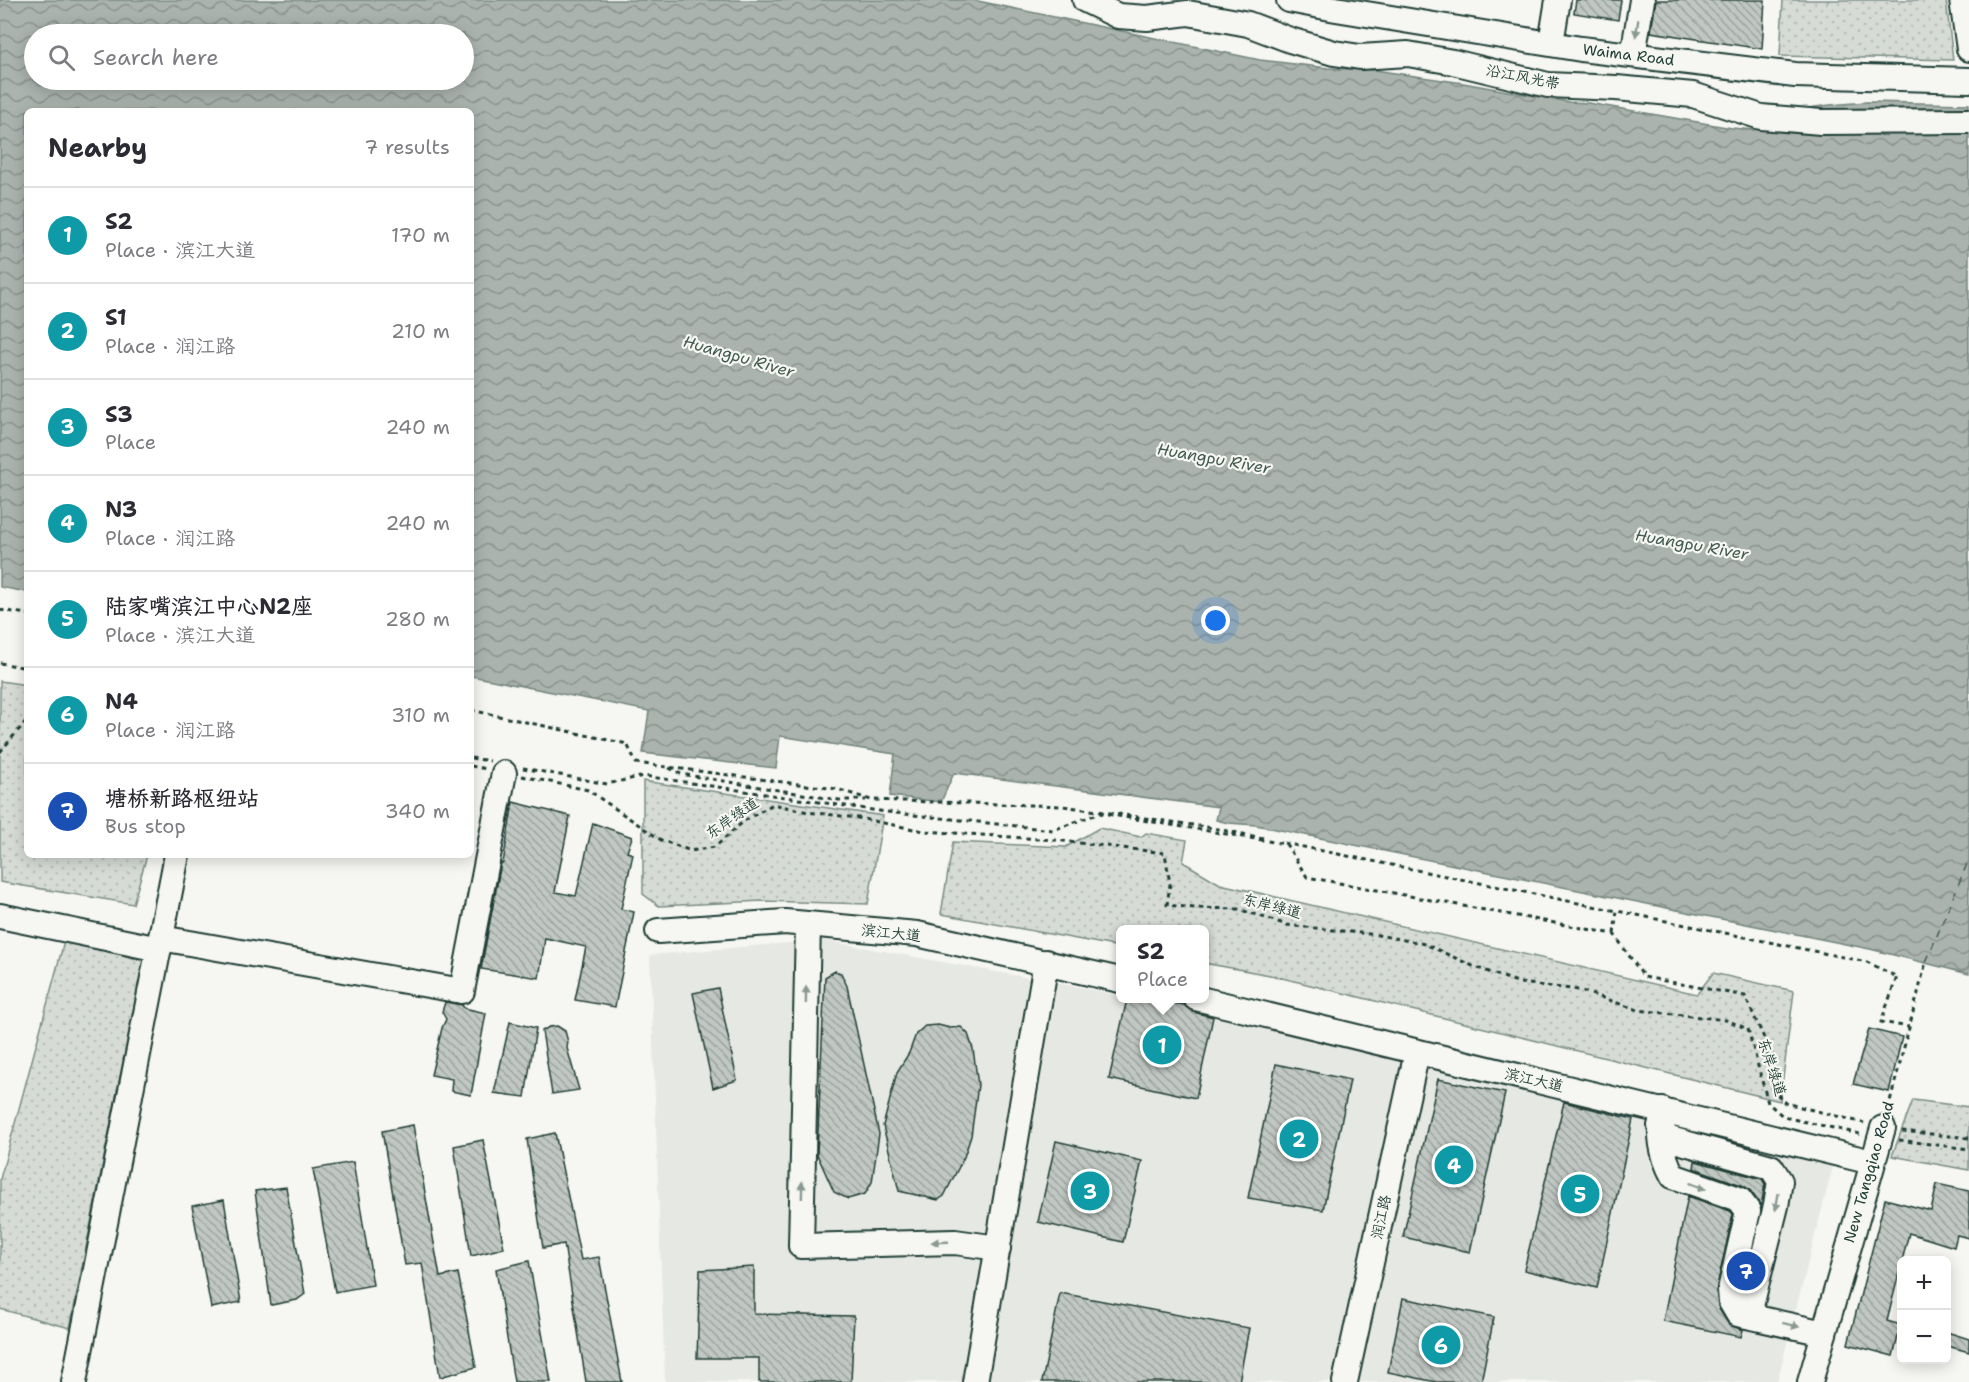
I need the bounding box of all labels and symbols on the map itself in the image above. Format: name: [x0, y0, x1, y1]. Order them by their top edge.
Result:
one-way arrow: [1633, 18, 1642, 37]
street label: Waima Road: [1582, 39, 1676, 70]
street label: 沿江风光带: [1484, 60, 1562, 94]
water label: Huangpu River: [681, 331, 797, 383]
water label: Huangpu River: [1156, 438, 1273, 479]
water label: Huangpu River: [1634, 524, 1751, 565]
your location: [1201, 606, 1230, 635]
street label: 东岸绿道: [702, 793, 762, 843]
street label: 东岸绿道: [1240, 889, 1304, 923]
street label: 滨江大道: [860, 920, 922, 946]
one-way arrow: [801, 986, 811, 1005]
pin: 1: [1142, 1022, 1182, 1068]
street label: 东岸绿道: [1753, 1035, 1791, 1099]
street label: 滨江大道: [1503, 1064, 1565, 1096]
street label: New Tangqiao Road: [1839, 1098, 1899, 1245]
pin: 2: [1280, 1116, 1318, 1162]
pin: 4: [1434, 1142, 1474, 1188]
pin: 3: [1070, 1168, 1110, 1214]
pin: 5: [1560, 1172, 1600, 1216]
one-way arrow: [798, 1181, 807, 1200]
one-way arrow: [1690, 1181, 1708, 1191]
one-way arrow: [1772, 1192, 1781, 1211]
street label: 润江路: [1367, 1193, 1395, 1241]
one-way arrow: [930, 1238, 949, 1247]
pin: 7: [1726, 1248, 1766, 1294]
one-way arrow: [1781, 1320, 1800, 1330]
pin: 6: [1422, 1322, 1460, 1368]

